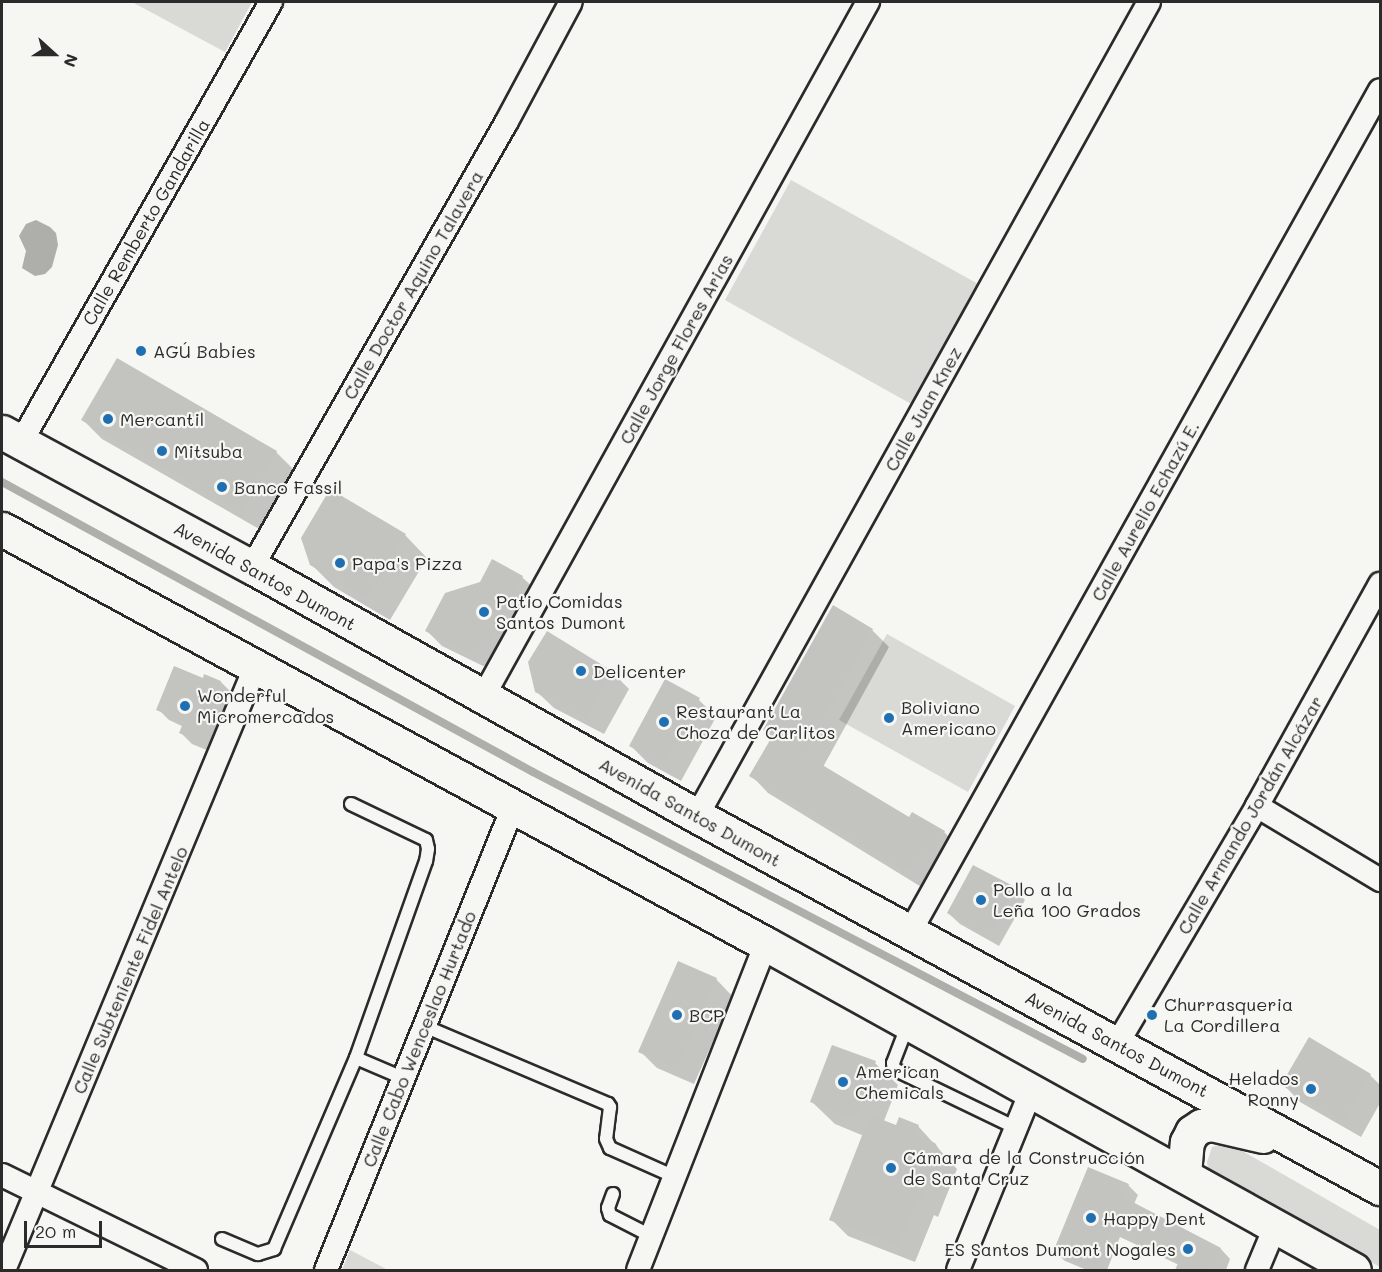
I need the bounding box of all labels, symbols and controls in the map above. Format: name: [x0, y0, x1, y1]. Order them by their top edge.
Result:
north arrow: [24, 24, 84, 84]
text: N: [59, 51, 83, 70]
street label: Calle Remberto Gandarilla: [78, 115, 214, 329]
street label: Calle Doctor Aquino Talavera: [338, 167, 488, 403]
street label: Calle Jorge Flores Arias: [615, 250, 737, 448]
place label: AGÚ Babies: [153, 340, 256, 362]
street label: Calle Juan Knez: [880, 343, 966, 475]
marker: AGÚ Babies: [134, 344, 148, 358]
place label: Mercantil: [120, 408, 204, 430]
marker: Mercantil: [101, 412, 115, 426]
street label: Calle Aurelio Echazú E.: [1086, 417, 1204, 605]
place label: Mitsuba: [174, 440, 243, 462]
marker: Mitsuba: [155, 444, 169, 458]
place label: Banco Fassil: [234, 476, 342, 498]
marker: Banco Fassil: [215, 480, 229, 494]
street label: Avenida Santos Dumont: [170, 517, 360, 635]
place label: Papa's Pizza: [352, 552, 463, 574]
marker: Papa's Pizza: [333, 556, 347, 570]
place label: Patio Comidas Santos Dumont: [496, 591, 626, 634]
marker: Patio Comidas Santos Dumont: [477, 605, 491, 619]
place label: Delicenter: [593, 660, 686, 682]
marker: Delicenter: [574, 664, 588, 678]
place label: Wonderful Micromercados: [197, 685, 334, 728]
street label: Calle Armando Jordán Alcázar: [1173, 692, 1327, 938]
place label: Boliviano Americano: [901, 697, 996, 740]
marker: Wonderful Micromercados: [178, 699, 192, 713]
place label: Restaurant La Choza de Carlitos: [676, 701, 835, 744]
marker: Boliviano Americano: [882, 711, 896, 725]
marker: Restaurant La Choza de Carlitos: [657, 715, 671, 729]
street label: Avenida Santos Dumont: [595, 753, 785, 871]
street label: Calle Subteniente Fidel Antelo: [68, 843, 192, 1097]
place label: Pollo a la Leña 100 Grados: [993, 879, 1141, 922]
marker: Pollo a la Leña 100 Grados: [974, 893, 988, 907]
street label: Calle Cabo Wenceslao Hurtado: [358, 908, 480, 1170]
street label: Avenida Santos Dumont: [1022, 986, 1212, 1102]
place label: Churrasqueria La Cordillera: [1164, 994, 1293, 1036]
place label: BCP: [689, 1004, 724, 1026]
marker: BCP: [670, 1008, 684, 1022]
marker: Churrasqueria La Cordillera: [1145, 1008, 1159, 1022]
place label: American Chemicals: [855, 1061, 944, 1104]
place label: Helados Ronny: [1228, 1068, 1299, 1110]
marker: American Chemicals: [836, 1075, 850, 1089]
marker: Helados Ronny: [1304, 1082, 1318, 1096]
place label: Cámara de la Construcción de Santa Cruz: [903, 1147, 1145, 1190]
marker: Cámara de la Construcción de Santa Cruz: [884, 1161, 898, 1175]
place label: Happy Dent: [1103, 1207, 1206, 1229]
scale bar: [27, 1209, 105, 1247]
marker: Happy Dent: [1084, 1211, 1098, 1225]
text: 20 m: [35, 1219, 76, 1243]
place label: ES Santos Dumont Nogales: [944, 1238, 1176, 1260]
marker: ES Santos Dumont Nogales: [1181, 1242, 1195, 1256]

